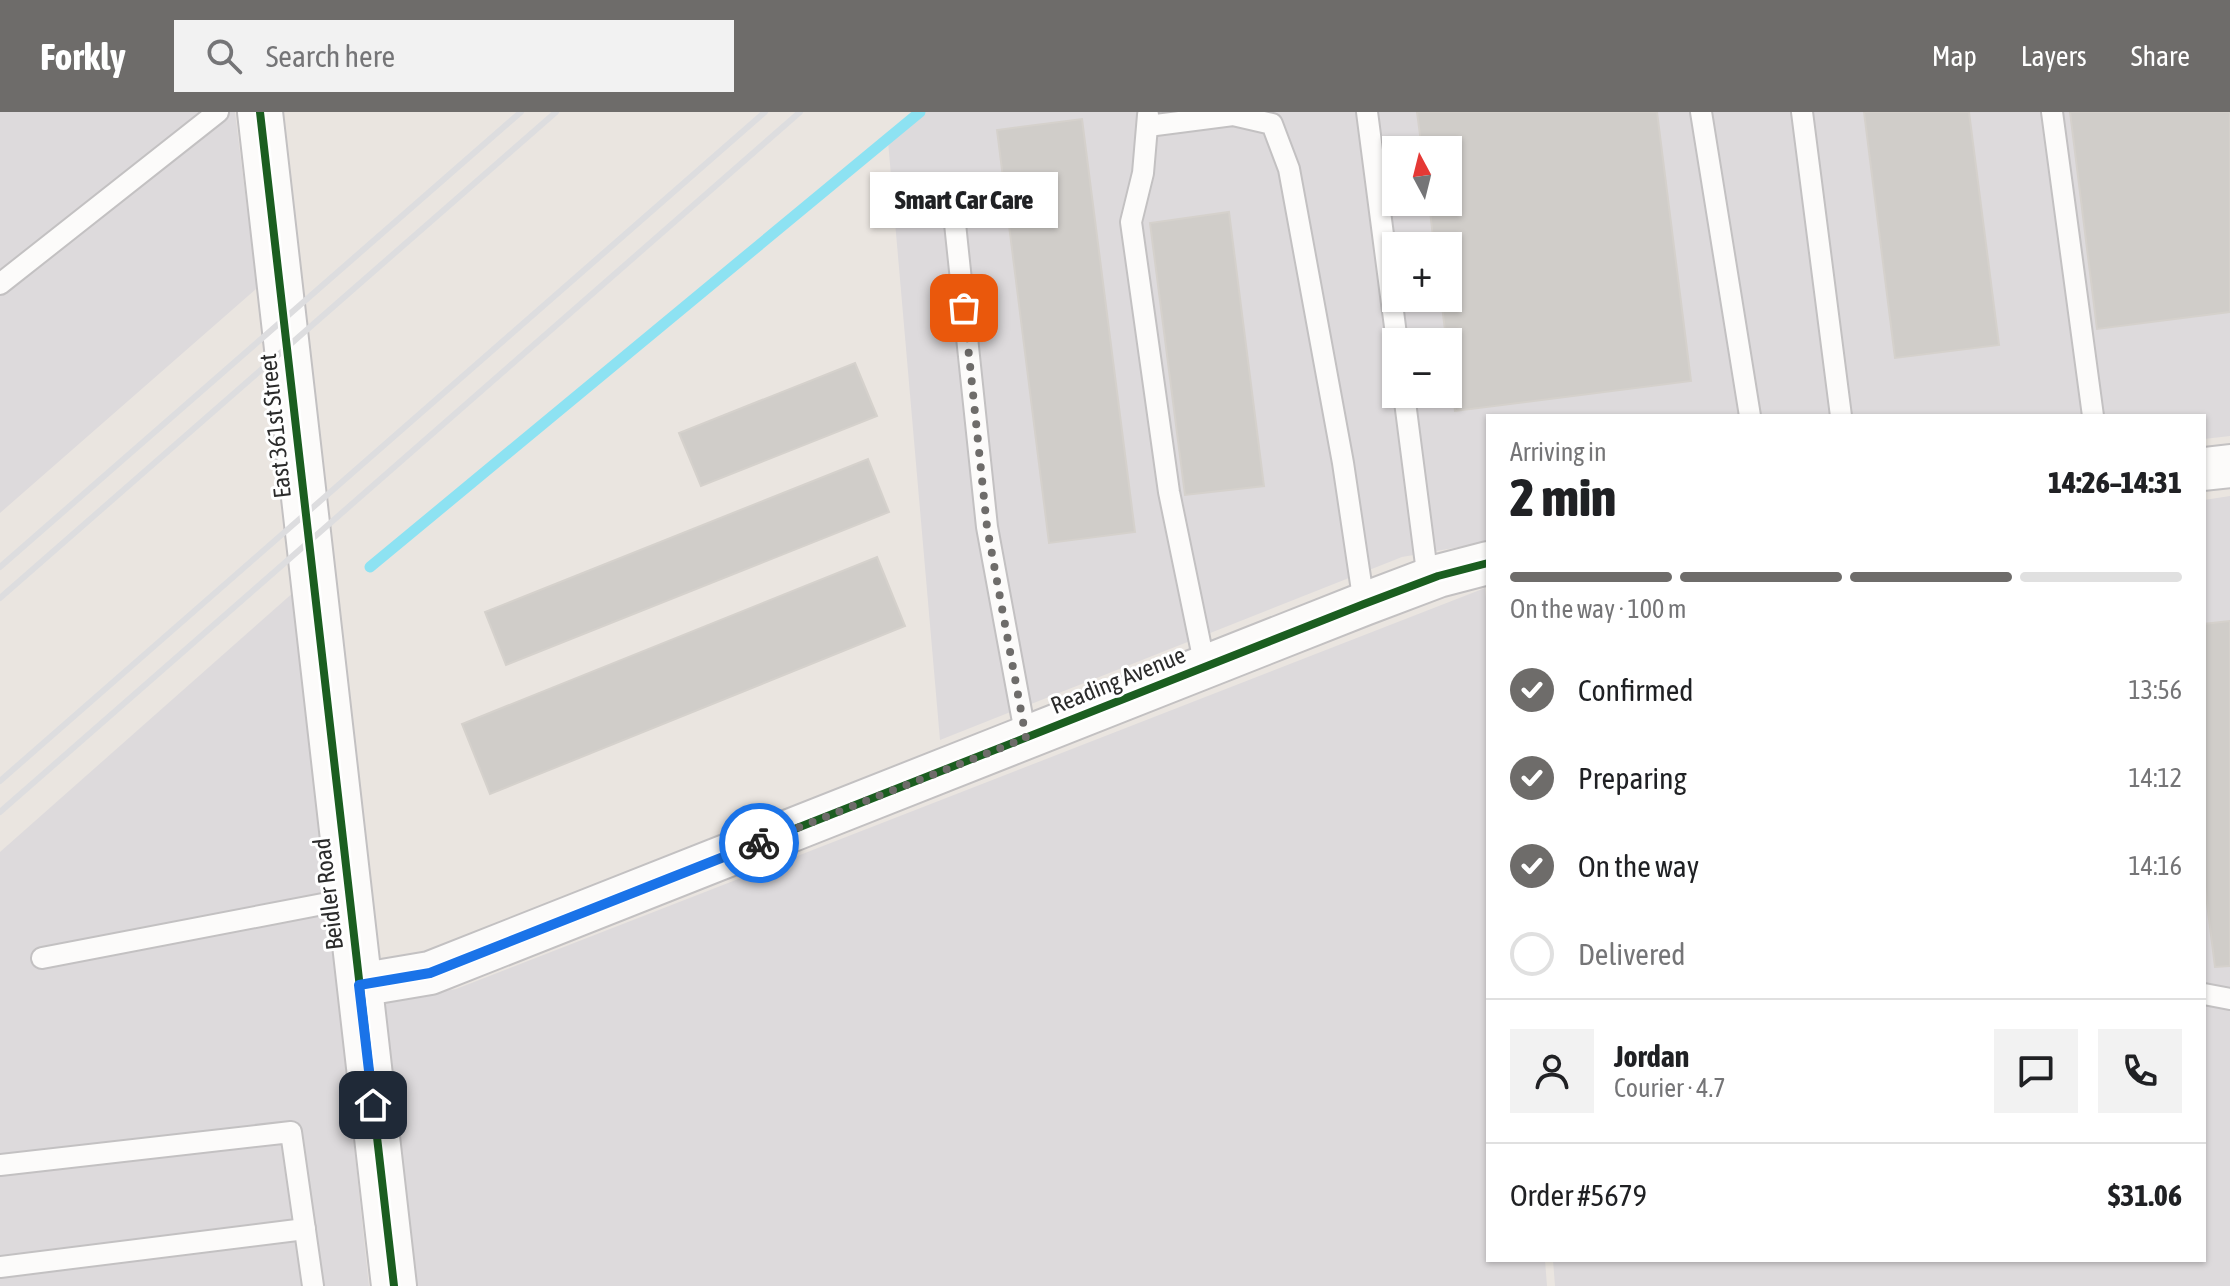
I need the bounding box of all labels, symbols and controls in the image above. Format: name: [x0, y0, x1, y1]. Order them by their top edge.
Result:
search box: [174, 20, 734, 92]
icon: search: [202, 34, 246, 78]
text: Forkly: [40, 35, 126, 78]
text: Search here: [266, 39, 395, 73]
text: Map: [1932, 40, 1977, 72]
text: Layers: [2021, 40, 2087, 72]
text: Share: [2131, 40, 2190, 72]
north arrow: [1382, 136, 1462, 216]
map controls: [1382, 136, 1462, 408]
callout: Smart Car Care: [870, 172, 1058, 228]
text: Smart Car Care: [895, 185, 1033, 215]
button: +: [1382, 232, 1462, 312]
pin: [930, 274, 998, 342]
icon: bag: [942, 286, 986, 330]
button: −: [1382, 328, 1462, 408]
street label: East 361st Street: [254, 352, 296, 500]
text: Arriving in: [1510, 437, 1607, 467]
text: 14:26–14:31: [2048, 465, 2182, 499]
text: 2 min: [1510, 467, 1616, 527]
text: On the way · 100 m: [1510, 594, 1687, 624]
street label: Reading Avenue: [1047, 641, 1189, 719]
icon: check: [1510, 668, 1554, 712]
text: Confirmed: [1578, 673, 1693, 707]
text: 13:56: [2128, 675, 2182, 705]
icon: check: [1510, 756, 1554, 800]
text: Preparing: [1578, 761, 1687, 795]
text: 14:12: [2128, 763, 2182, 793]
courier: [719, 803, 799, 883]
icon: bike: [737, 821, 781, 865]
street label: Beidler Road: [308, 837, 348, 951]
icon: check: [1510, 844, 1554, 888]
text: On the way: [1578, 849, 1699, 883]
text: 14:16: [2128, 851, 2182, 881]
text: Delivered: [1578, 937, 1686, 971]
button: person: [1510, 1029, 1594, 1113]
button: chat: [1994, 1029, 2078, 1113]
button: phone: [2098, 1029, 2182, 1113]
text: Jordan: [1614, 1039, 1689, 1073]
pin: [339, 1071, 407, 1139]
text: Courier · 4.7: [1614, 1073, 1725, 1103]
icon: home: [351, 1083, 395, 1127]
text: Order #5679: [1510, 1178, 1647, 1212]
text: $31.06: [2108, 1178, 2182, 1212]

